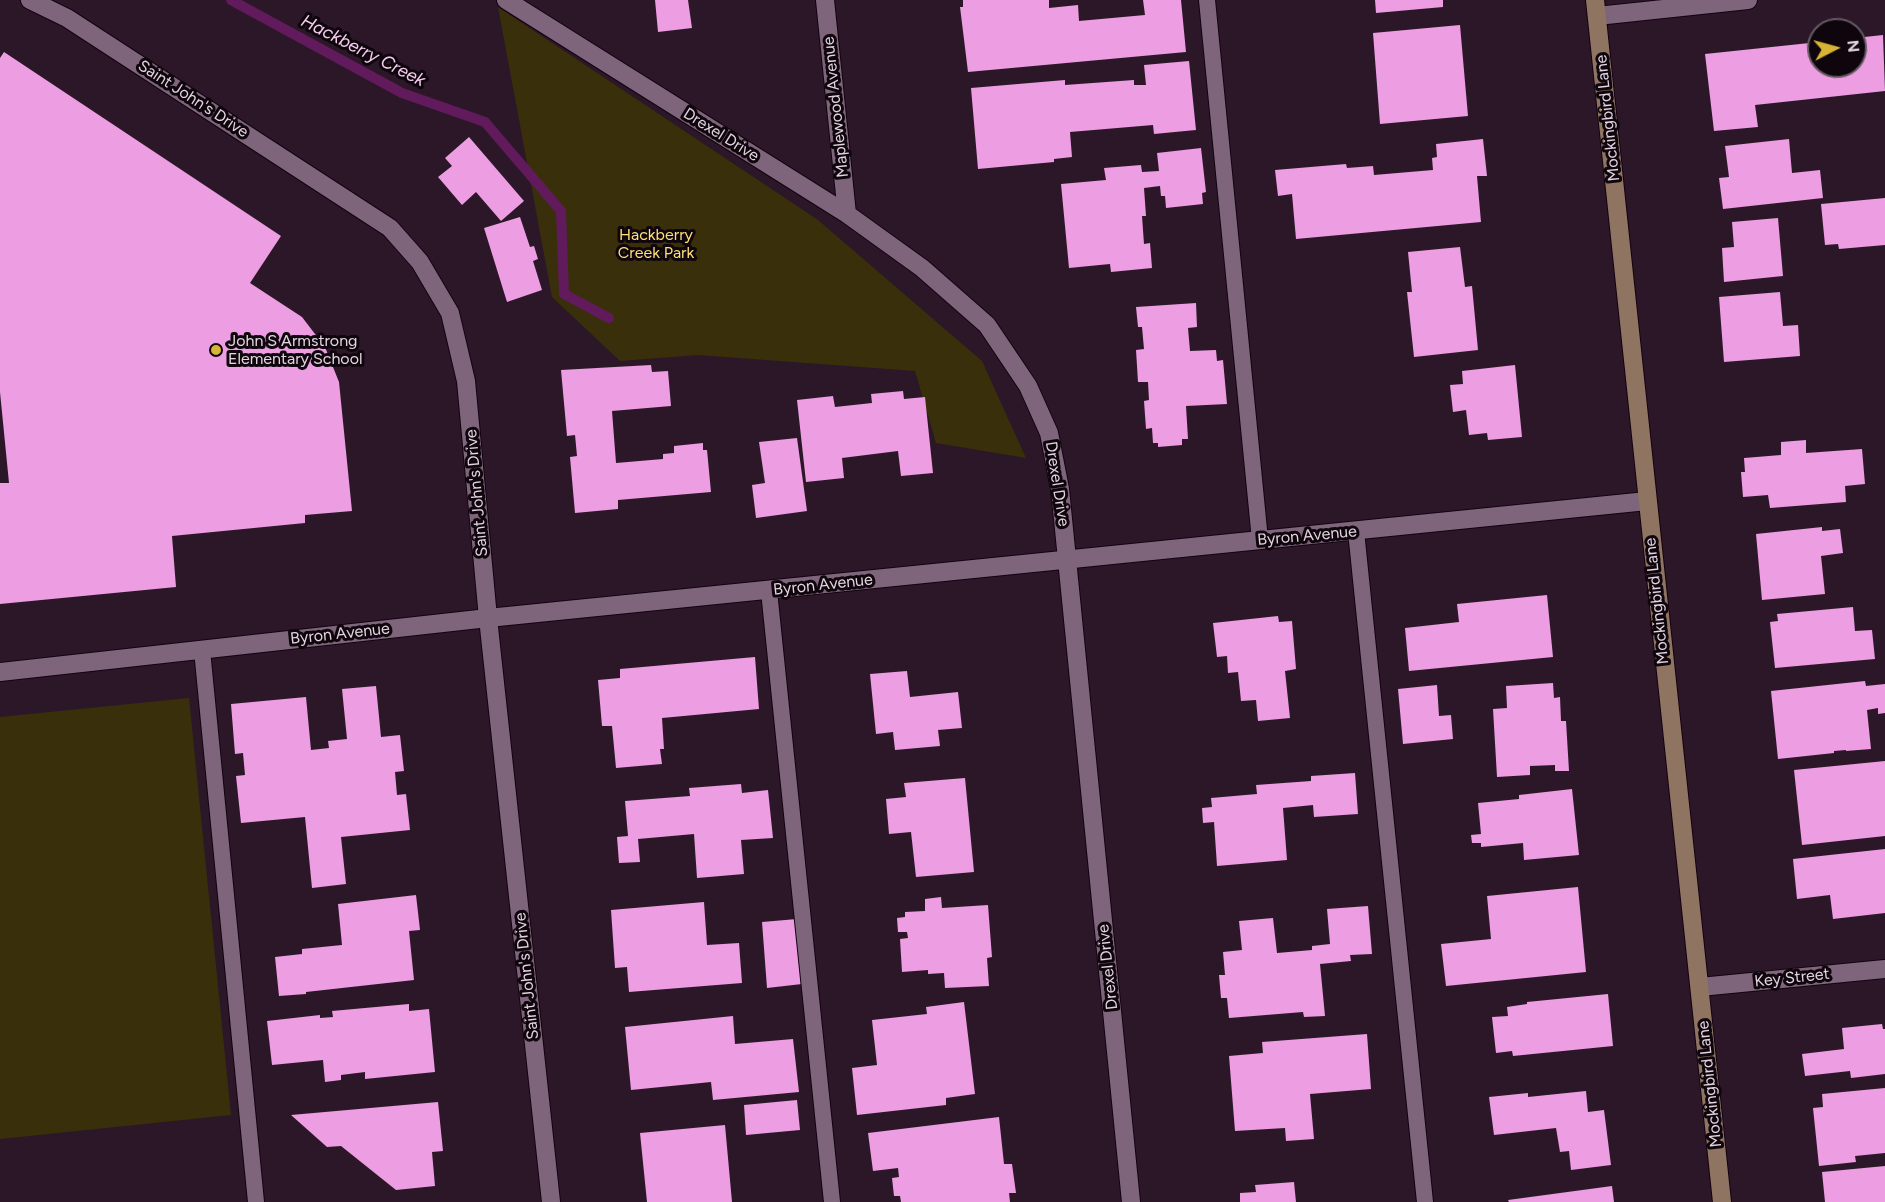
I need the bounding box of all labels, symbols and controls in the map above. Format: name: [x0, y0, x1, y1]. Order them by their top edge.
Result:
water label: Hackberry Creek: [297, 10, 429, 92]
north arrow: [1807, 18, 1867, 78]
street label: Maplewood Avenue: [819, 36, 853, 178]
text: N: [1843, 39, 1864, 53]
street label: Mockingbird Lane: [1592, 54, 1624, 182]
street label: Saint John's Drive: [134, 56, 252, 142]
street label: Drexel Drive: [680, 104, 762, 166]
park label: Hackberry Creek Park: [618, 225, 694, 263]
place label: John S Armstrong Elementary School: [228, 331, 362, 369]
marker: John S Armstrong Elementary School: [209, 343, 223, 357]
street label: Saint John's Drive: [462, 429, 492, 557]
street label: Drexel Drive: [1041, 440, 1073, 528]
street label: Byron Avenue: [1256, 522, 1358, 550]
street label: Mockingbird Lane: [1641, 537, 1673, 665]
street label: Byron Avenue: [772, 570, 874, 600]
street label: Byron Avenue: [289, 619, 391, 649]
street label: Saint John's Drive: [511, 912, 543, 1040]
street label: Drexel Drive: [1094, 923, 1122, 1011]
street label: Key Street: [1754, 965, 1830, 991]
street label: Mockingbird Lane: [1694, 1020, 1726, 1148]

